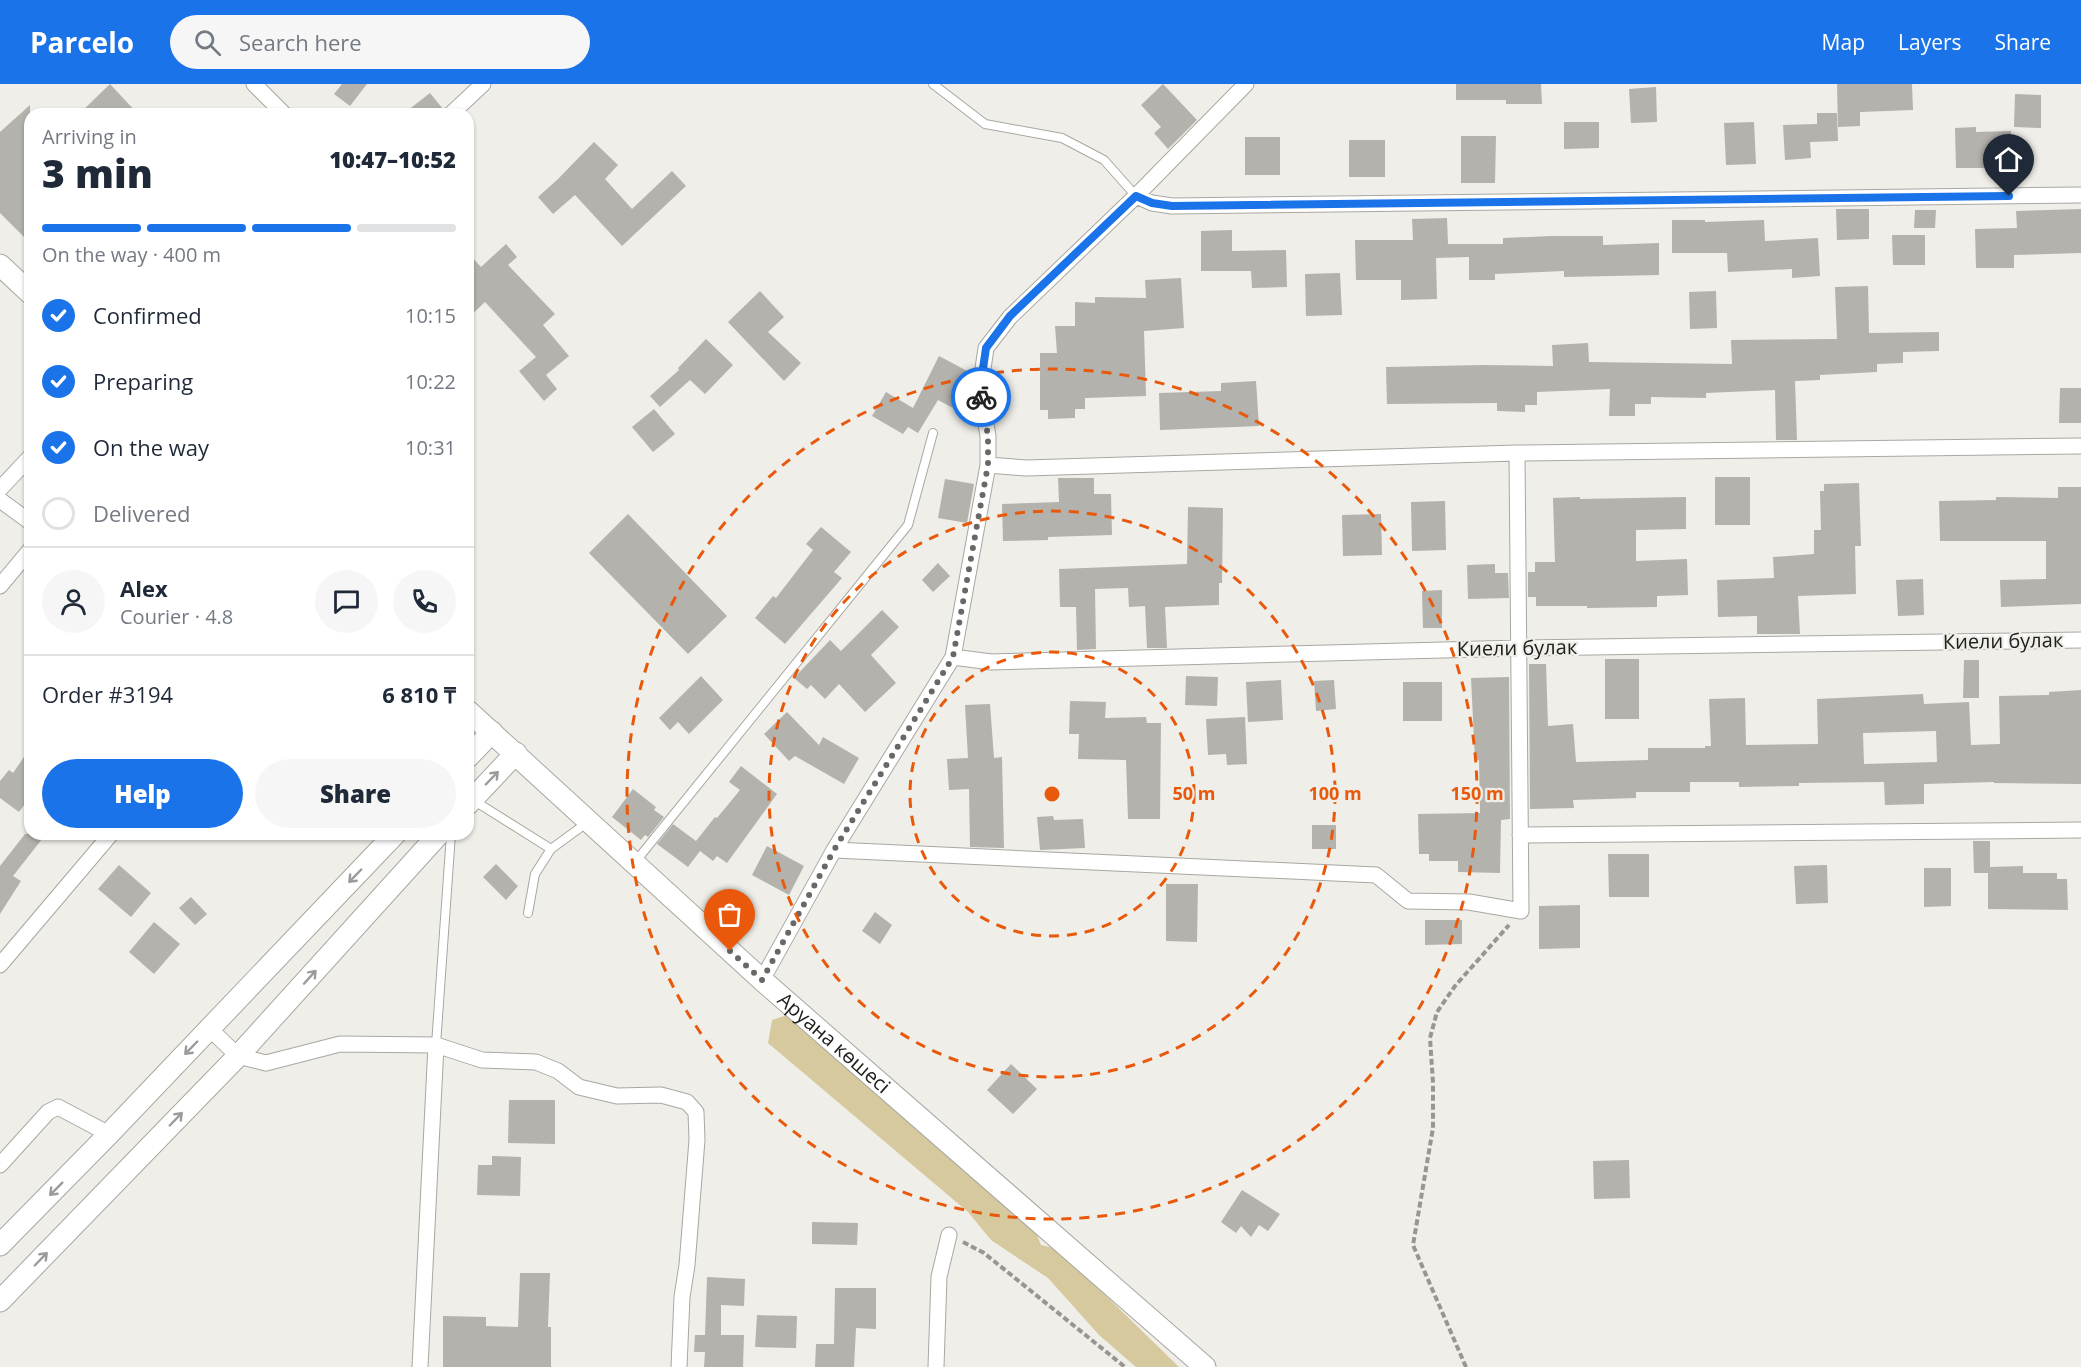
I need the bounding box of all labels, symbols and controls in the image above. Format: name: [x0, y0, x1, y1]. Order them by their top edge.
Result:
search box: [170, 15, 590, 69]
text: Parcelo: [30, 23, 134, 61]
icon: search: [191, 26, 224, 59]
text: Search here: [239, 27, 362, 57]
text: Map: [1822, 28, 1865, 56]
text: Layers: [1898, 28, 1962, 56]
text: Share: [1995, 28, 2051, 56]
text: Arriving in: [42, 123, 137, 150]
pin: [1983, 134, 2034, 196]
icon: home: [1992, 143, 2025, 176]
text: 10:47–10:52: [329, 144, 456, 174]
text: 3 min: [42, 146, 153, 199]
text: On the way · 400 m: [42, 241, 221, 268]
icon: check: [42, 299, 75, 332]
text: Confirmed: [93, 300, 202, 330]
text: 10:15: [405, 302, 456, 329]
icon: check: [42, 365, 75, 398]
text: Preparing: [93, 366, 193, 396]
courier: [951, 367, 1011, 427]
text: 10:22: [405, 368, 456, 395]
icon: bike: [965, 381, 998, 414]
icon: check: [42, 431, 75, 464]
text: On the way: [93, 432, 209, 462]
text: 10:31: [405, 434, 456, 461]
text: Delivered: [93, 498, 191, 528]
button: person: [42, 570, 105, 633]
button: chat: [315, 570, 378, 633]
button: phone: [393, 570, 456, 633]
text: Alex: [120, 573, 168, 603]
text: Courier · 4.8: [120, 603, 233, 630]
street label: Киели булак: [1943, 626, 2064, 655]
street label: Киели булак: [1457, 633, 1578, 662]
text: Order #3194: [42, 679, 173, 709]
text: 6 810 ₸: [382, 679, 456, 709]
button: Help: [42, 759, 243, 828]
button: Share: [255, 759, 456, 828]
one-way arrow: [485, 771, 499, 786]
text: 50 m: [1173, 781, 1215, 805]
text: 100 m: [1308, 781, 1362, 805]
text: 150 m: [1450, 781, 1504, 805]
centre of rings: [1042, 784, 1062, 804]
one-way arrow: [347, 869, 362, 884]
pin: [704, 889, 755, 951]
icon: bag: [713, 898, 746, 931]
one-way arrow: [303, 970, 317, 985]
street label: Аруана көшесі: [772, 986, 896, 1099]
one-way arrow: [184, 1041, 199, 1056]
one-way arrow: [169, 1112, 184, 1127]
one-way arrow: [49, 1181, 63, 1196]
one-way arrow: [33, 1252, 48, 1267]

